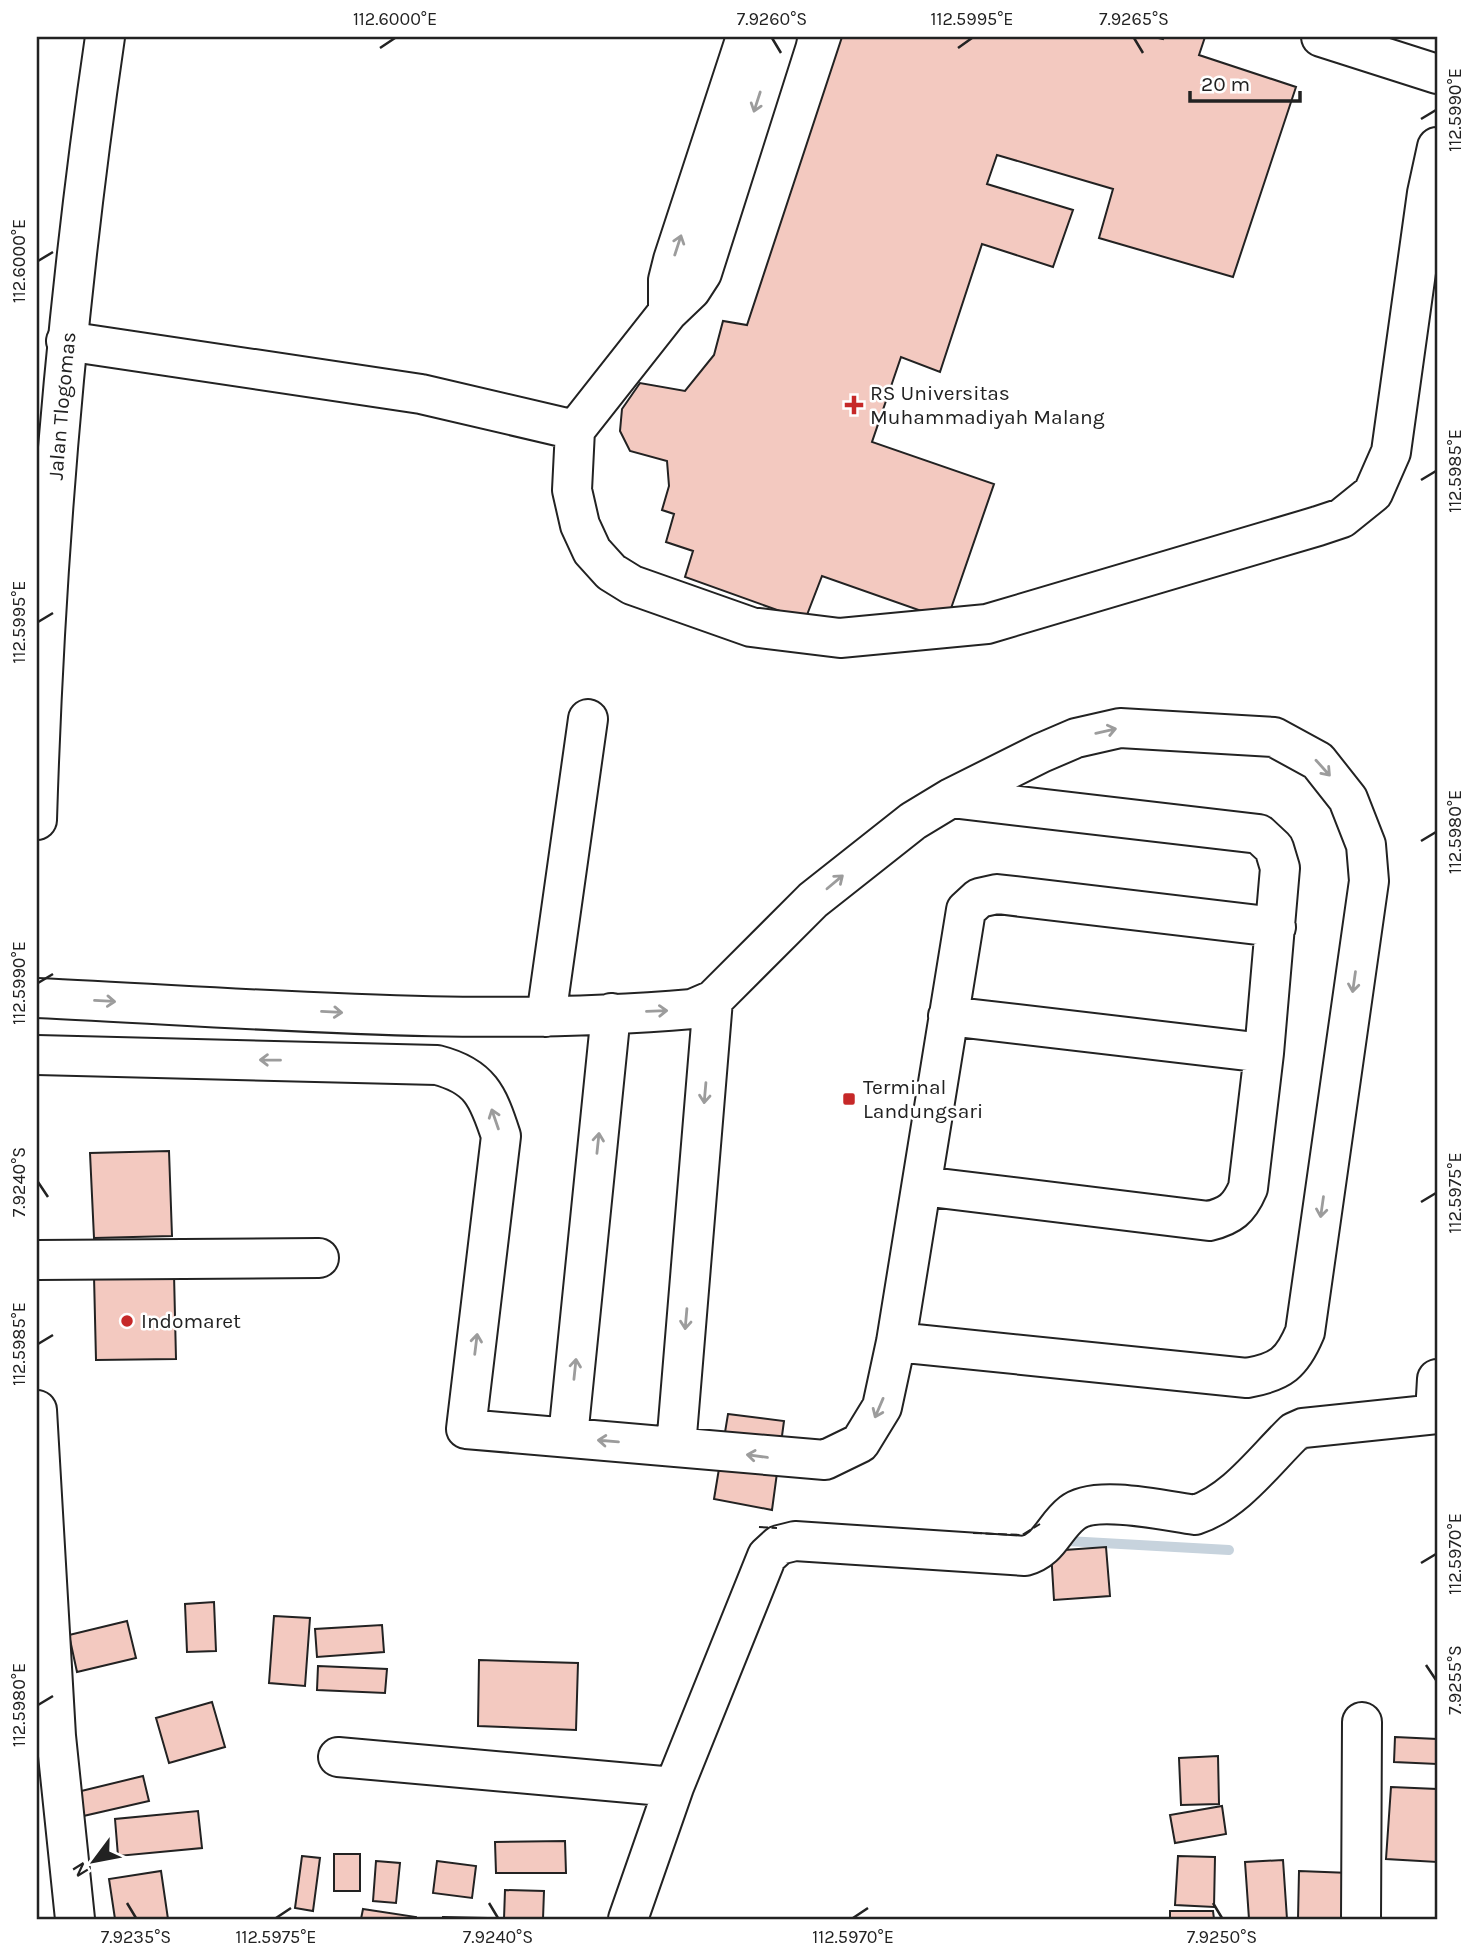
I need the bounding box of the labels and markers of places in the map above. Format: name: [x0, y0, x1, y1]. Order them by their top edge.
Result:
place label: RS Universitas Muhammadiyah Malang: [870, 381, 1105, 429]
marker: RS Universitas Muhammadiyah Malang: [844, 395, 864, 415]
place label: Terminal Landungsari: [863, 1075, 983, 1123]
marker: Terminal Landungsari: [841, 1091, 857, 1107]
place label: Indomaret: [141, 1309, 241, 1333]
marker: Indomaret: [119, 1313, 135, 1329]

